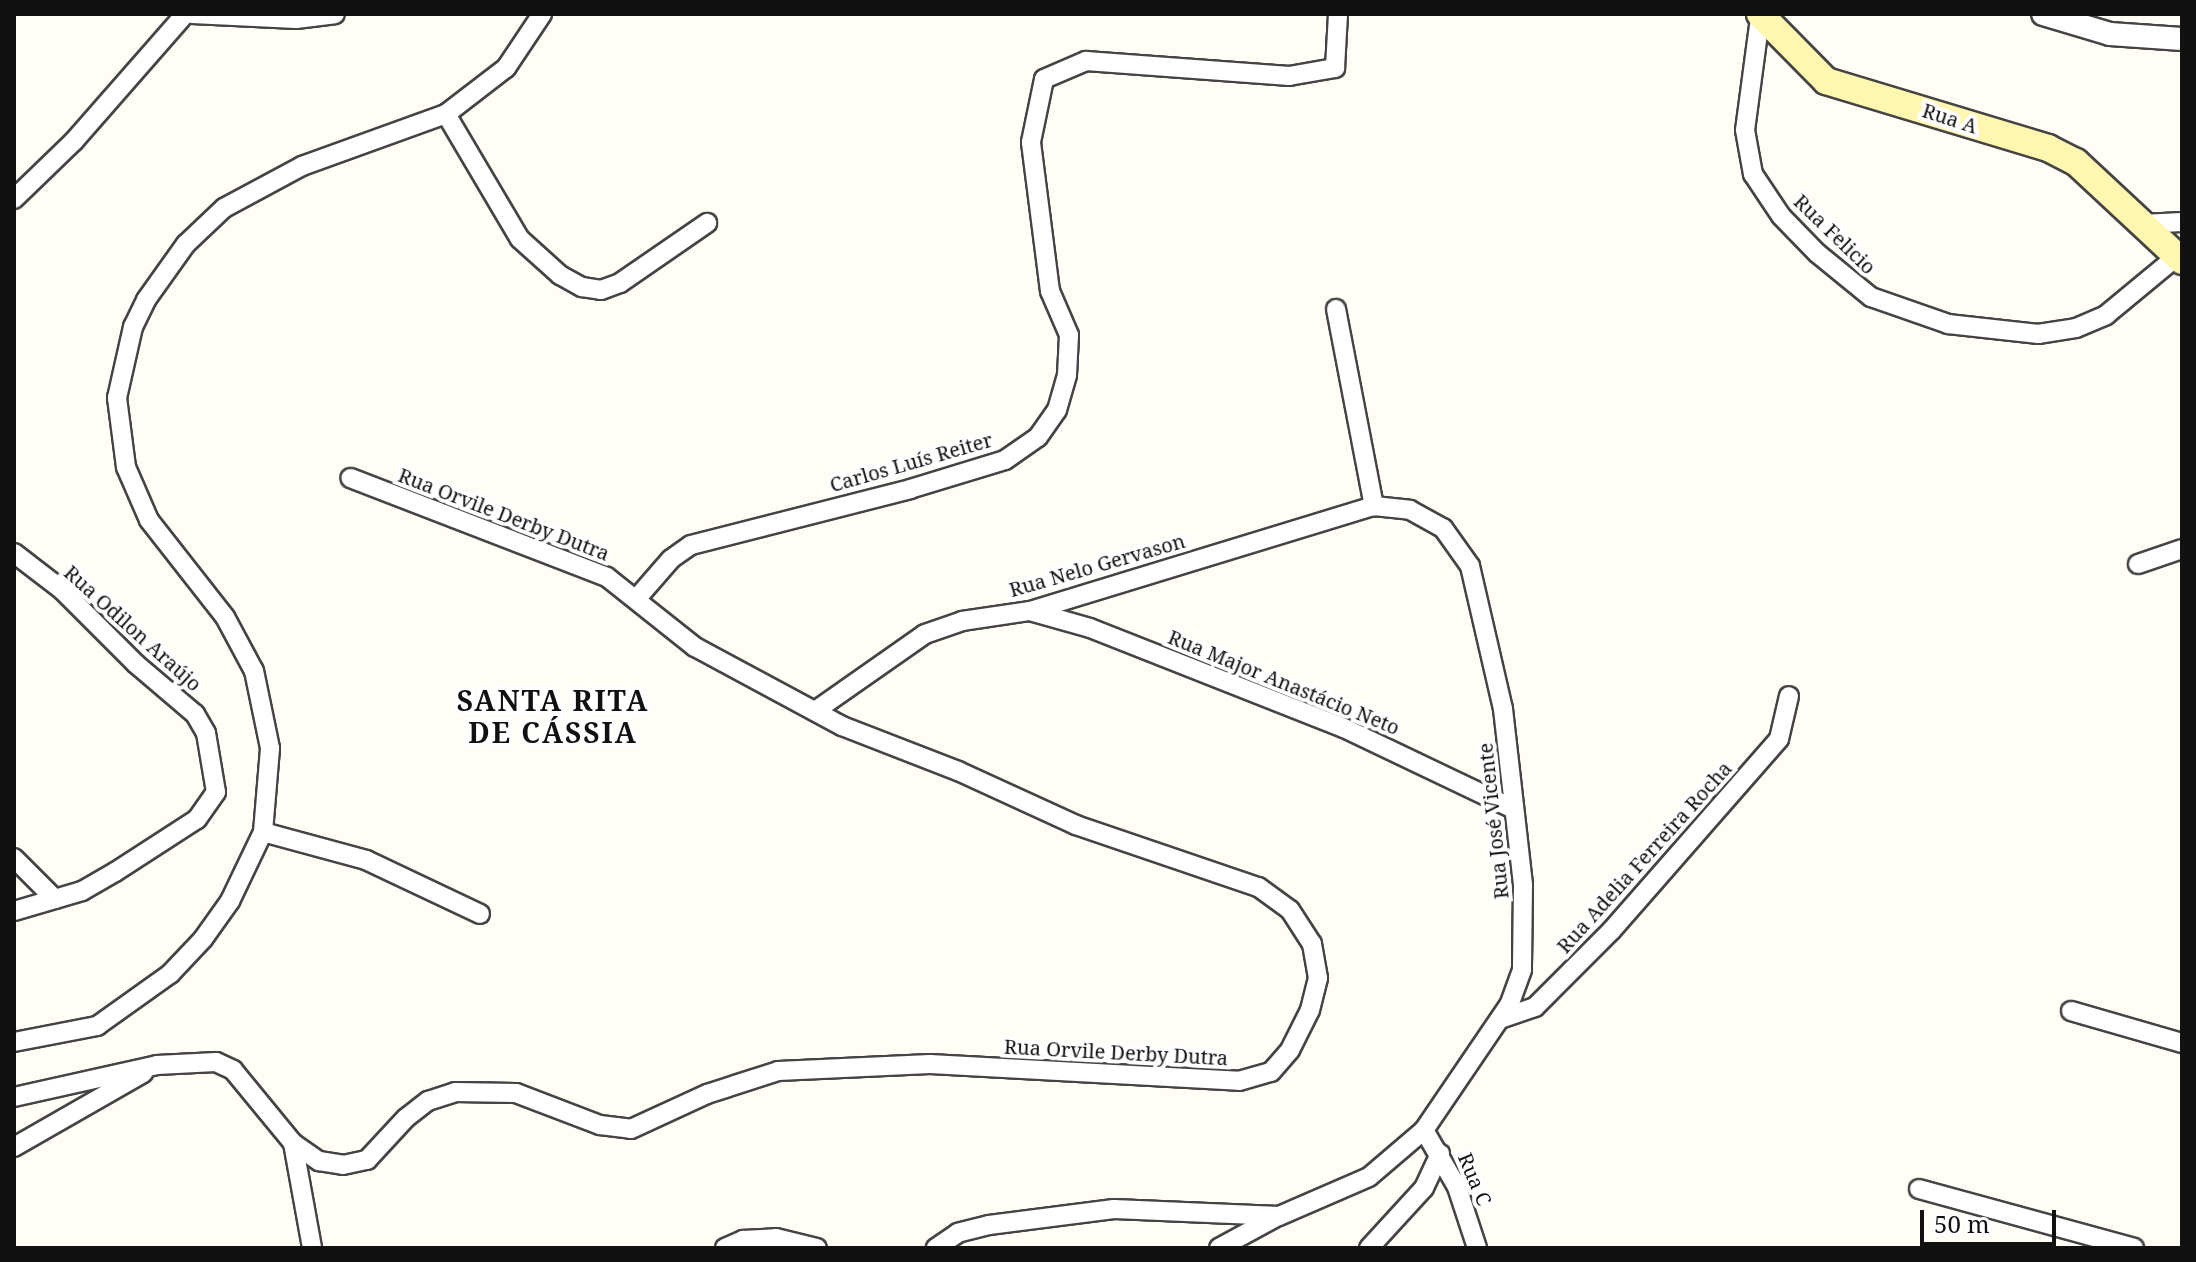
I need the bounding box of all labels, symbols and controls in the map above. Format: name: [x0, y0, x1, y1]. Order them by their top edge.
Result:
street label: Rua A: [1919, 98, 1981, 138]
street label: Rua Felicio: [1789, 189, 1881, 279]
street label: Carlos Luís Reiter: [827, 427, 995, 497]
street label: Rua Orvile Derby Dutra: [395, 463, 613, 565]
street label: Rua Nelo Gervason: [1006, 528, 1188, 602]
street label: Rua Odilon Araújo: [59, 560, 207, 696]
street label: Rua Major Anastácio Neto: [1165, 625, 1403, 739]
district label: SANTA RITA DE CÁSSIA: [457, 683, 649, 749]
street label: Rua José Vicente: [1473, 742, 1513, 900]
street label: Rua Adelia Ferreira Rocha: [1552, 756, 1736, 958]
street label: Rua Orvile Derby Dutra: [1003, 1034, 1229, 1070]
street label: Rua C: [1453, 1149, 1497, 1209]
scale bar: [1924, 1194, 2060, 1244]
text: 50 m: [1934, 1207, 1990, 1240]

